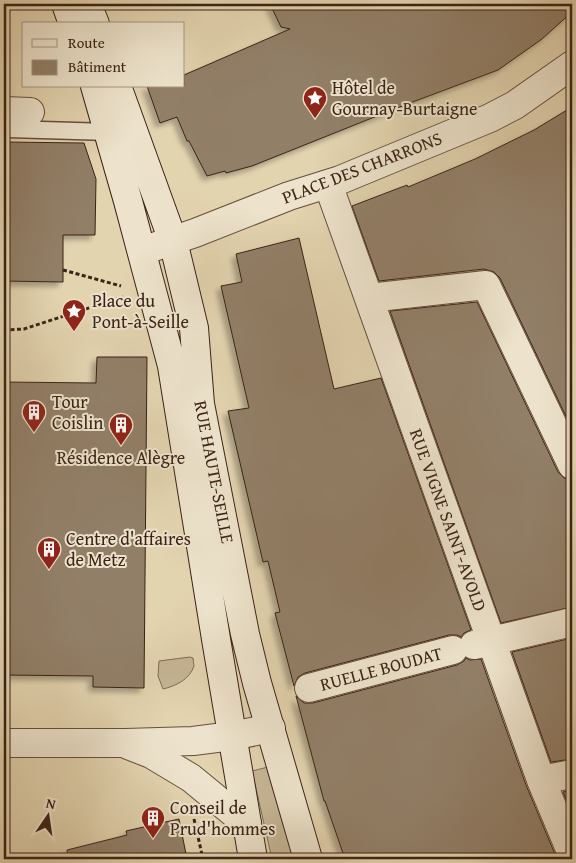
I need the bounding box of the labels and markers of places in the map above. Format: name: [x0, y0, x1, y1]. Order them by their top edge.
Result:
place label: Hôtel de Gournay-Burtaigne: [332, 74, 478, 122]
place icon: Hôtel de Gournay-Burtaigne: [302, 85, 328, 119]
place label: Place du Pont-à-Seille: [92, 287, 189, 335]
place icon: Place du Pont-à-Seille: [61, 298, 87, 332]
place label: Tour Coislin: [52, 388, 103, 436]
building icon: Tour Coislin: [21, 399, 47, 433]
building icon: Résidence Alègre: [108, 412, 134, 446]
place label: Résidence Alègre: [57, 444, 185, 471]
place label: Centre d'affaires de Metz: [66, 525, 191, 573]
building icon: Centre d'affaires de Metz: [36, 536, 62, 570]
place label: Conseil de Prud'hommes: [170, 794, 275, 842]
building icon: Conseil de Prud'hommes: [140, 805, 166, 839]

